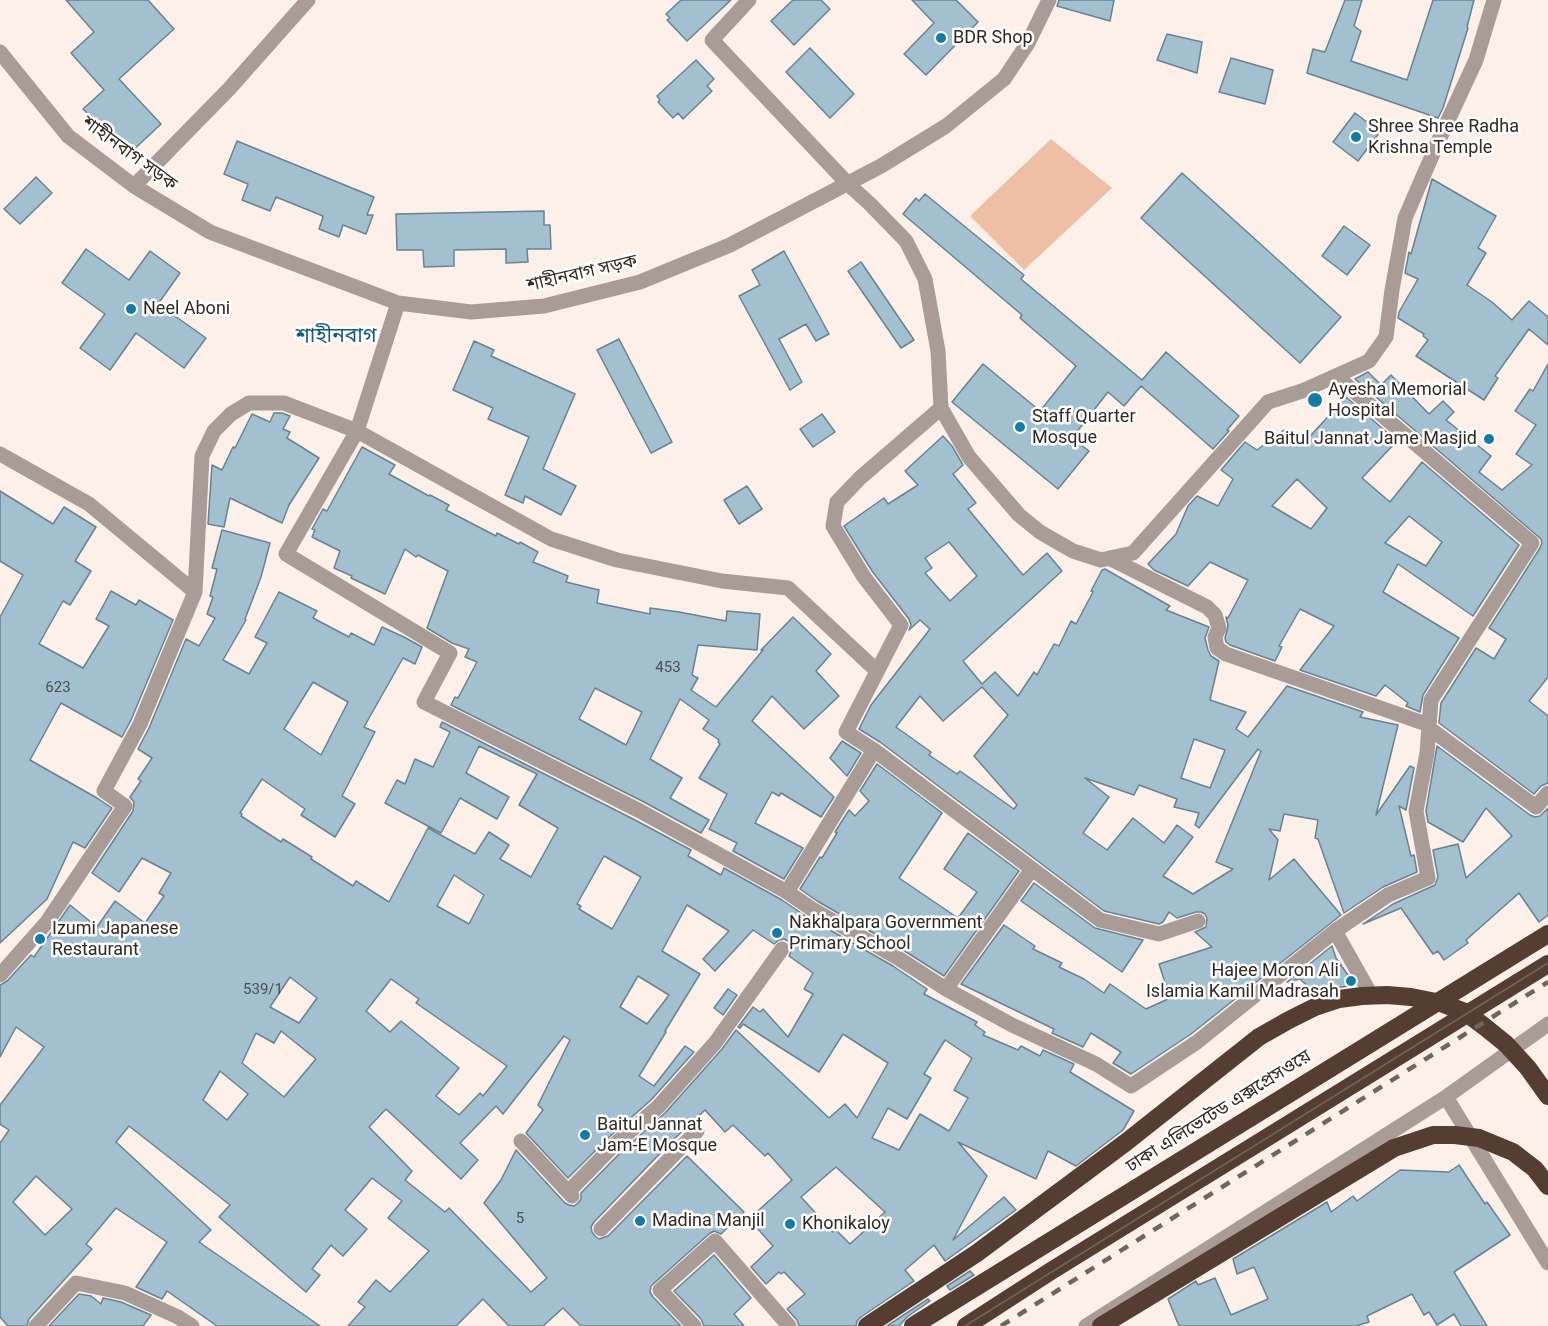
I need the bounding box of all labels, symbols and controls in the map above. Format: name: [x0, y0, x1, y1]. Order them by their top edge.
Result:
place label: BDR Shop: [953, 27, 1033, 49]
marker: BDR Shop: [934, 31, 948, 45]
street label: শাহীনবাগ সড়ক: [77, 112, 181, 196]
place label: Shree Shree Radha Krishna Temple: [1368, 116, 1519, 158]
marker: Shree Shree Radha Krishna Temple: [1349, 130, 1363, 144]
street label: শাহীনবাগ সড়ক: [525, 251, 639, 297]
place label: Neel Aboni: [143, 298, 230, 320]
marker: Neel Aboni: [124, 302, 138, 316]
district label: শাহীনবাগ: [296, 324, 376, 350]
place label: Ayesha Memorial Hospital: [1328, 379, 1467, 422]
marker: Ayesha Memorial Hospital: [1306, 391, 1324, 409]
place label: Staff Quarter Mosque: [1032, 406, 1136, 448]
marker: Staff Quarter Mosque: [1013, 420, 1027, 434]
place label: Baitul Jannat Jame Masjid: [1264, 428, 1477, 450]
marker: Baitul Jannat Jame Masjid: [1482, 432, 1496, 446]
house number: 453: [655, 659, 681, 677]
house number: 623: [45, 679, 71, 697]
place label: Nakhalpara Government Primary School: [789, 912, 982, 954]
place label: Izumi Japanese Restaurant: [52, 918, 178, 960]
marker: Nakhalpara Government Primary School: [770, 926, 784, 940]
marker: Izumi Japanese Restaurant: [33, 932, 47, 946]
place label: Hajee Moron Ali Islamia Kamil Madrasah: [1146, 960, 1339, 1002]
marker: Hajee Moron Ali Islamia Kamil Madrasah: [1344, 974, 1358, 988]
house number: 539/1: [243, 981, 283, 999]
street label: ঢাকা এলিভেটেড এক্সপ্রেসওয়ে: [1123, 1046, 1315, 1178]
place label: Baitul Jannat Jam-E Mosque: [597, 1114, 717, 1156]
marker: Baitul Jannat Jam-E Mosque: [578, 1128, 592, 1142]
house number: 5: [516, 1210, 524, 1228]
place label: Madina Manjil: [652, 1210, 765, 1232]
place label: Khonikaloy: [802, 1213, 890, 1235]
marker: Madina Manjil: [633, 1214, 647, 1228]
marker: Khonikaloy: [783, 1217, 797, 1231]

